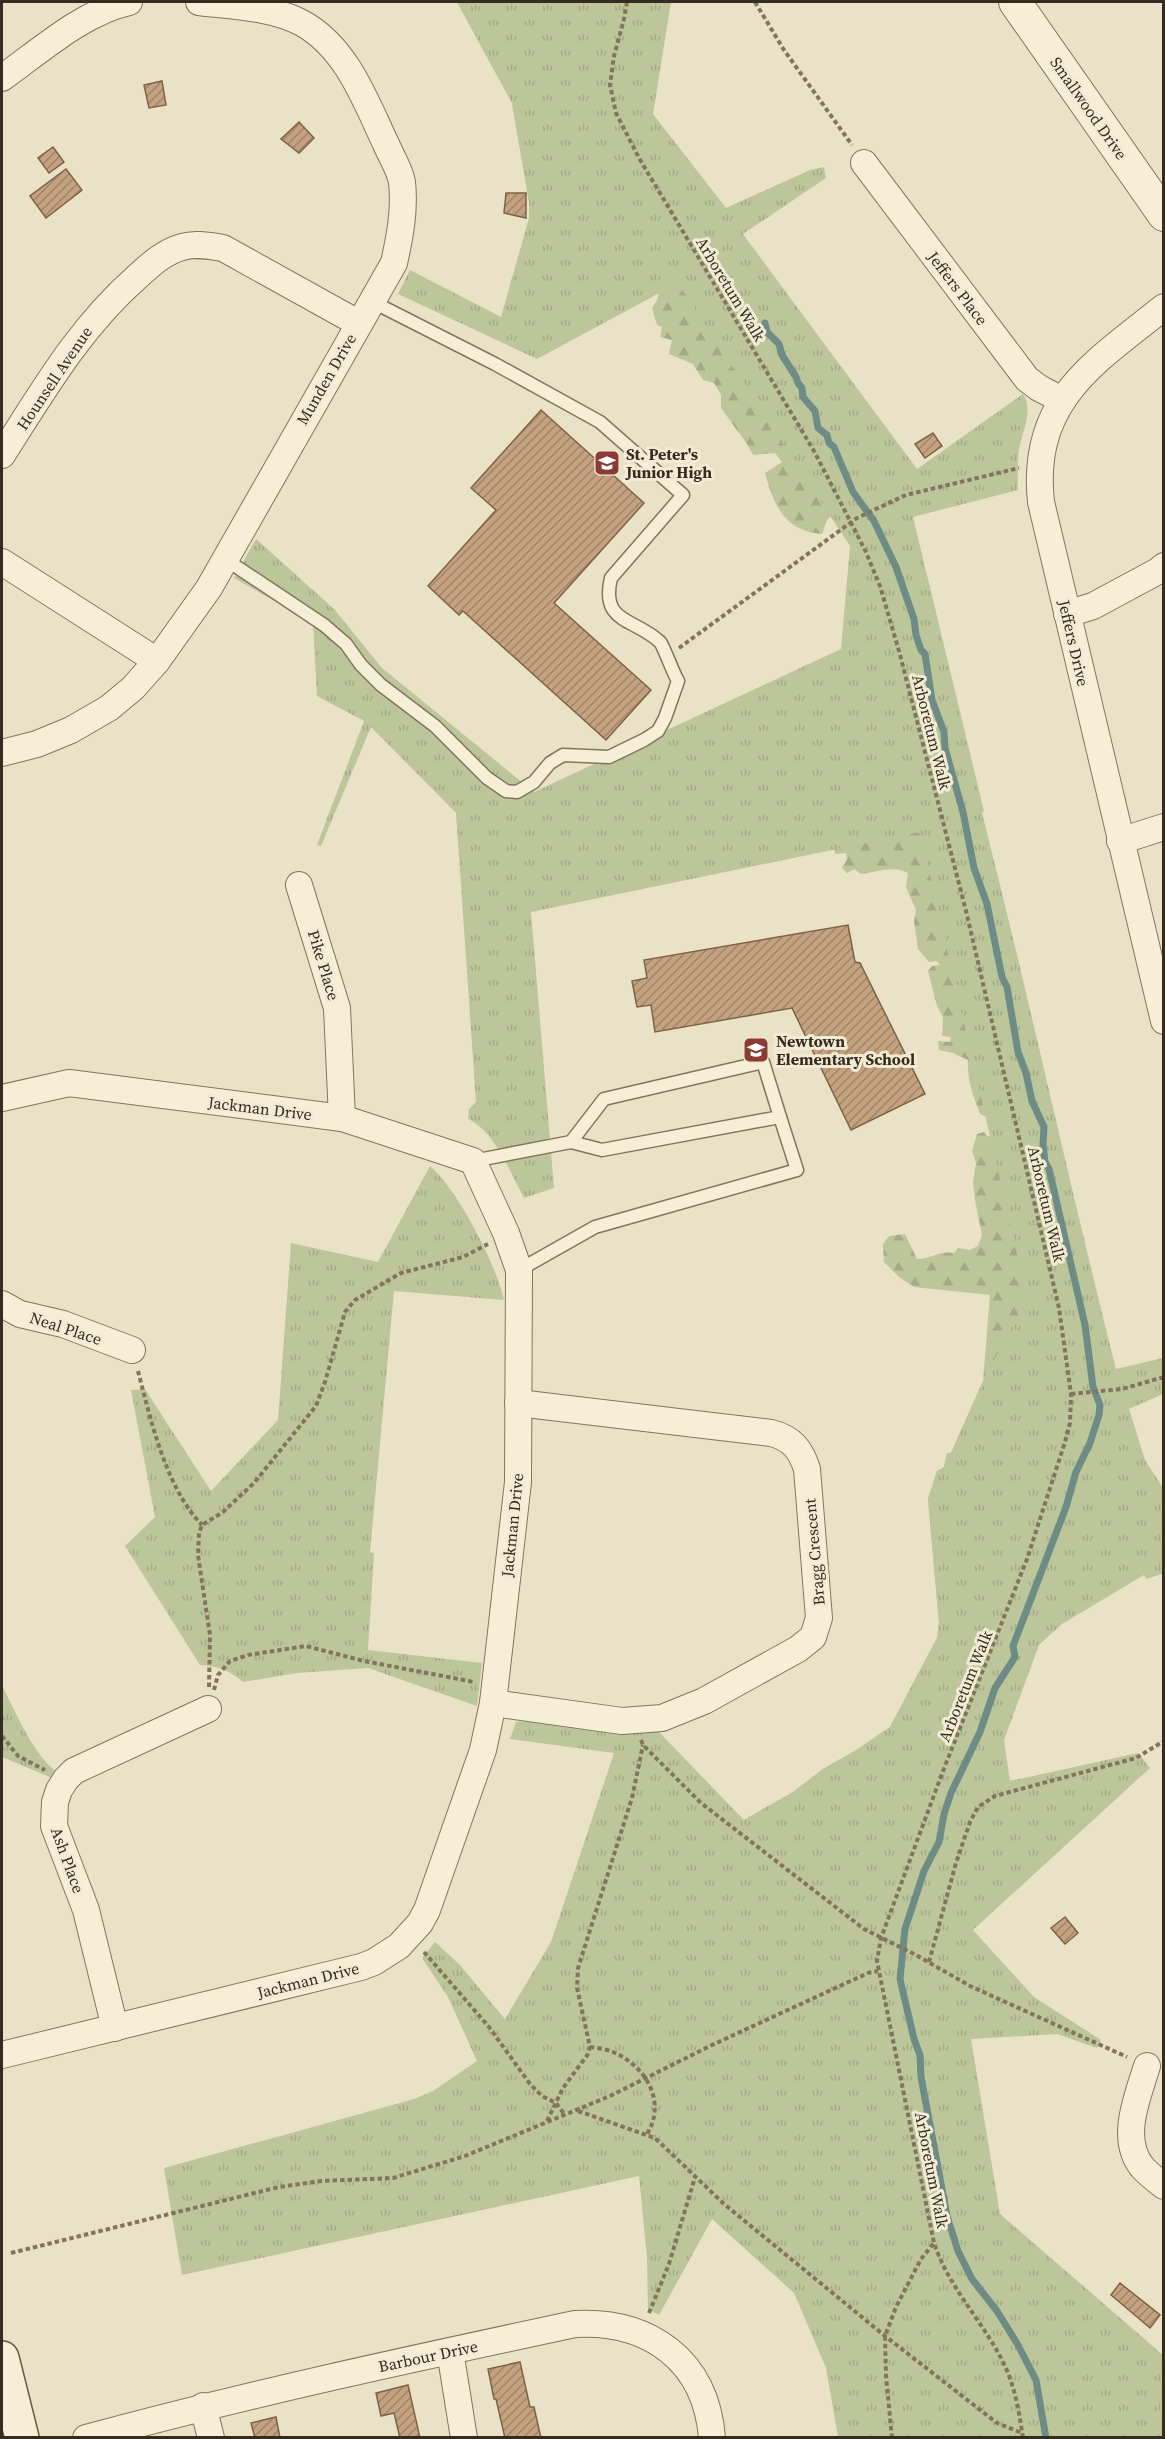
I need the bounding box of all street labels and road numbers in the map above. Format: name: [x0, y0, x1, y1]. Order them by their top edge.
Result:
street label: Smallwood Drive: [1045, 52, 1133, 164]
street label: Arboretum Walk: [691, 233, 771, 346]
street label: Jeffers Place: [922, 246, 993, 330]
street label: Hounsell Avenue: [11, 322, 97, 434]
street label: Munden Drive: [291, 329, 361, 429]
street label: Jeffers Drive: [1053, 597, 1095, 688]
street label: Arboretum Walk: [907, 672, 957, 792]
street label: Pike Place: [303, 927, 345, 1003]
street label: Jackman Drive: [206, 1091, 313, 1125]
street label: Arboretum Walk: [1023, 1144, 1071, 1264]
street label: Neal Place: [27, 1306, 105, 1350]
street label: Jackman Drive: [495, 1472, 528, 1579]
street label: Bragg Crescent: [798, 1497, 830, 1606]
street label: Arboretum Walk: [933, 1627, 997, 1745]
street label: Ash Place: [46, 1824, 90, 1896]
street label: Jackman Drive: [254, 1957, 361, 2004]
street label: Arboretum Walk: [910, 2110, 954, 2230]
street label: Barbour Drive: [376, 2335, 480, 2377]

